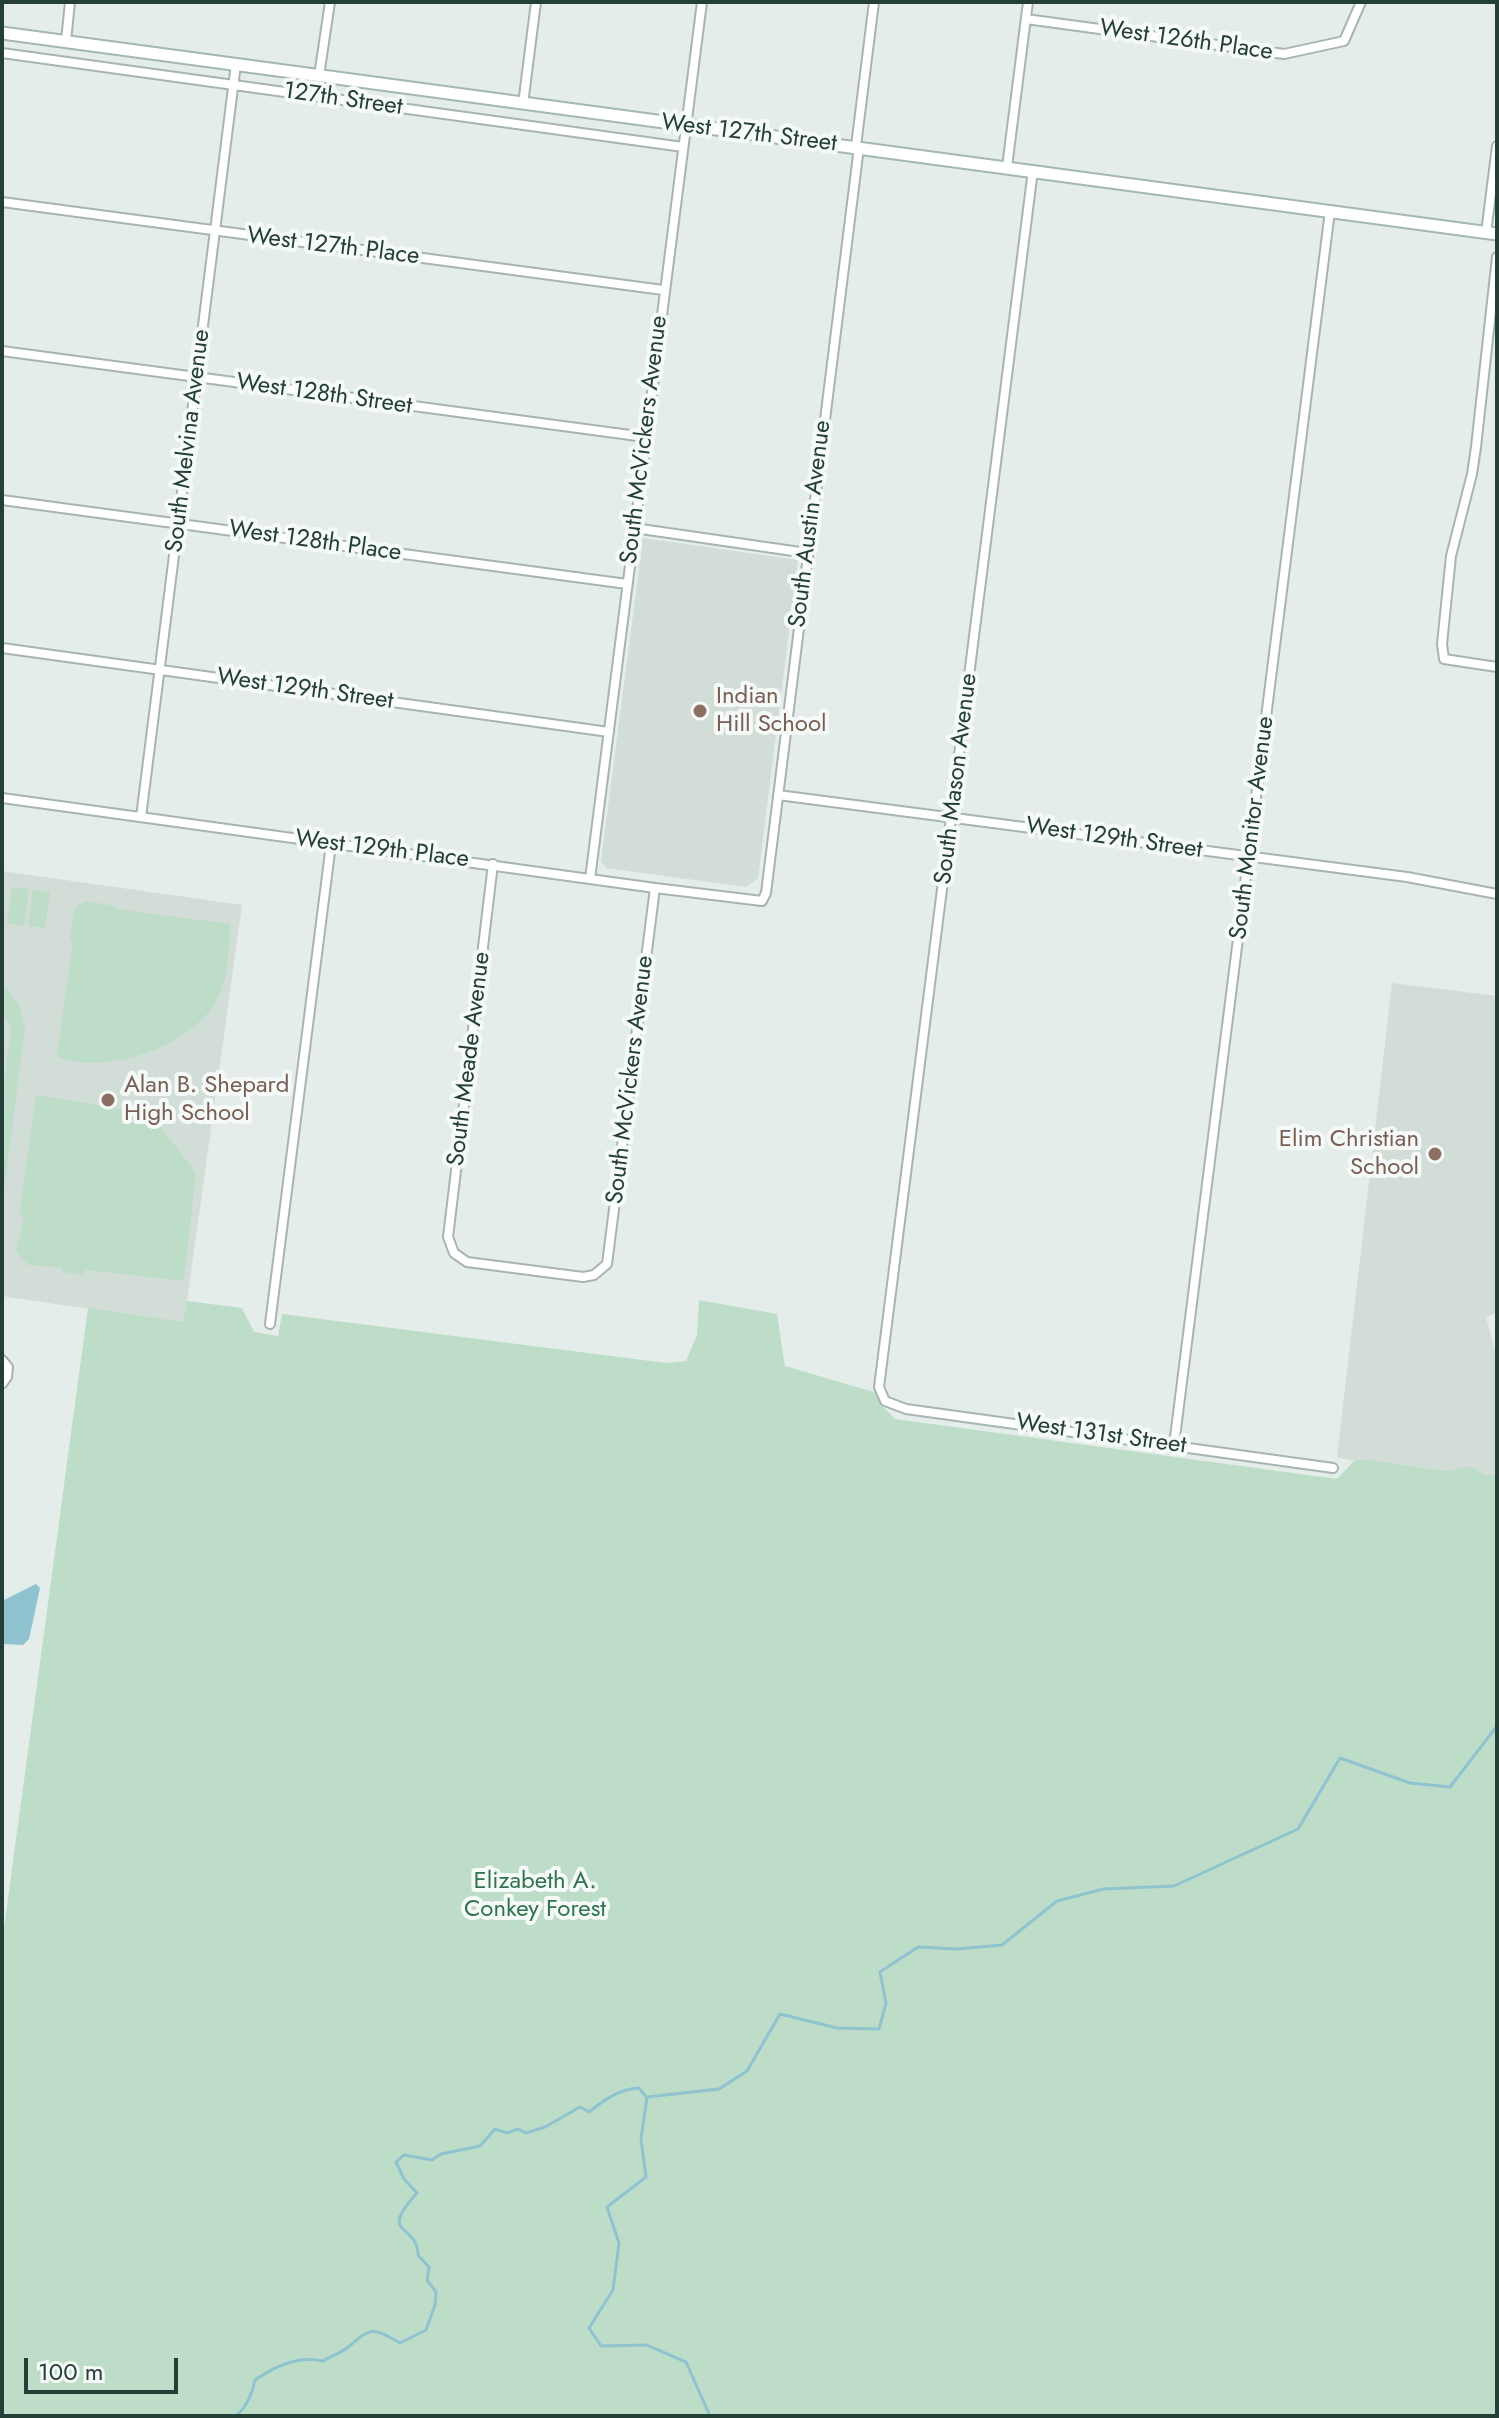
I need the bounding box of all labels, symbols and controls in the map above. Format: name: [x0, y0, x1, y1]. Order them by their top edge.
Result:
street label: West 126th Place: [1097, 15, 1275, 67]
street label: 127th Street: [282, 77, 404, 123]
street label: West 127th Street: [660, 109, 838, 159]
street label: West 127th Place: [245, 222, 421, 272]
street label: South McVickers Avenue: [615, 314, 675, 566]
street label: South Melvina Avenue: [161, 328, 217, 554]
street label: West 128th Street: [234, 368, 414, 422]
street label: South Austin Avenue: [784, 419, 838, 629]
street label: West 128th Place: [227, 516, 403, 568]
street label: West 129th Street: [215, 663, 395, 717]
street label: South Mason Avenue: [930, 672, 984, 886]
place label: Indian Hill School: [716, 683, 827, 739]
marker: Indian Hill School: [691, 702, 709, 720]
street label: South Monitor Avenue: [1225, 715, 1281, 941]
street label: West 129th Street: [1024, 812, 1204, 866]
street label: West 129th Place: [294, 825, 470, 875]
street label: South Meade Avenue: [443, 950, 497, 1168]
street label: South McVickers Avenue: [601, 954, 661, 1206]
place label: Alan B. Shepard High School: [124, 1072, 289, 1128]
marker: Alan B. Shepard High School: [99, 1091, 117, 1109]
place label: Elim Christian School: [1279, 1126, 1419, 1182]
marker: Elim Christian School: [1426, 1145, 1444, 1163]
street label: West 131st Street: [1014, 1409, 1188, 1461]
park label: Elizabeth A. Conkey Forest: [464, 1868, 606, 1924]
scale bar: [28, 2342, 182, 2392]
text: 100 m: [38, 2354, 104, 2389]

